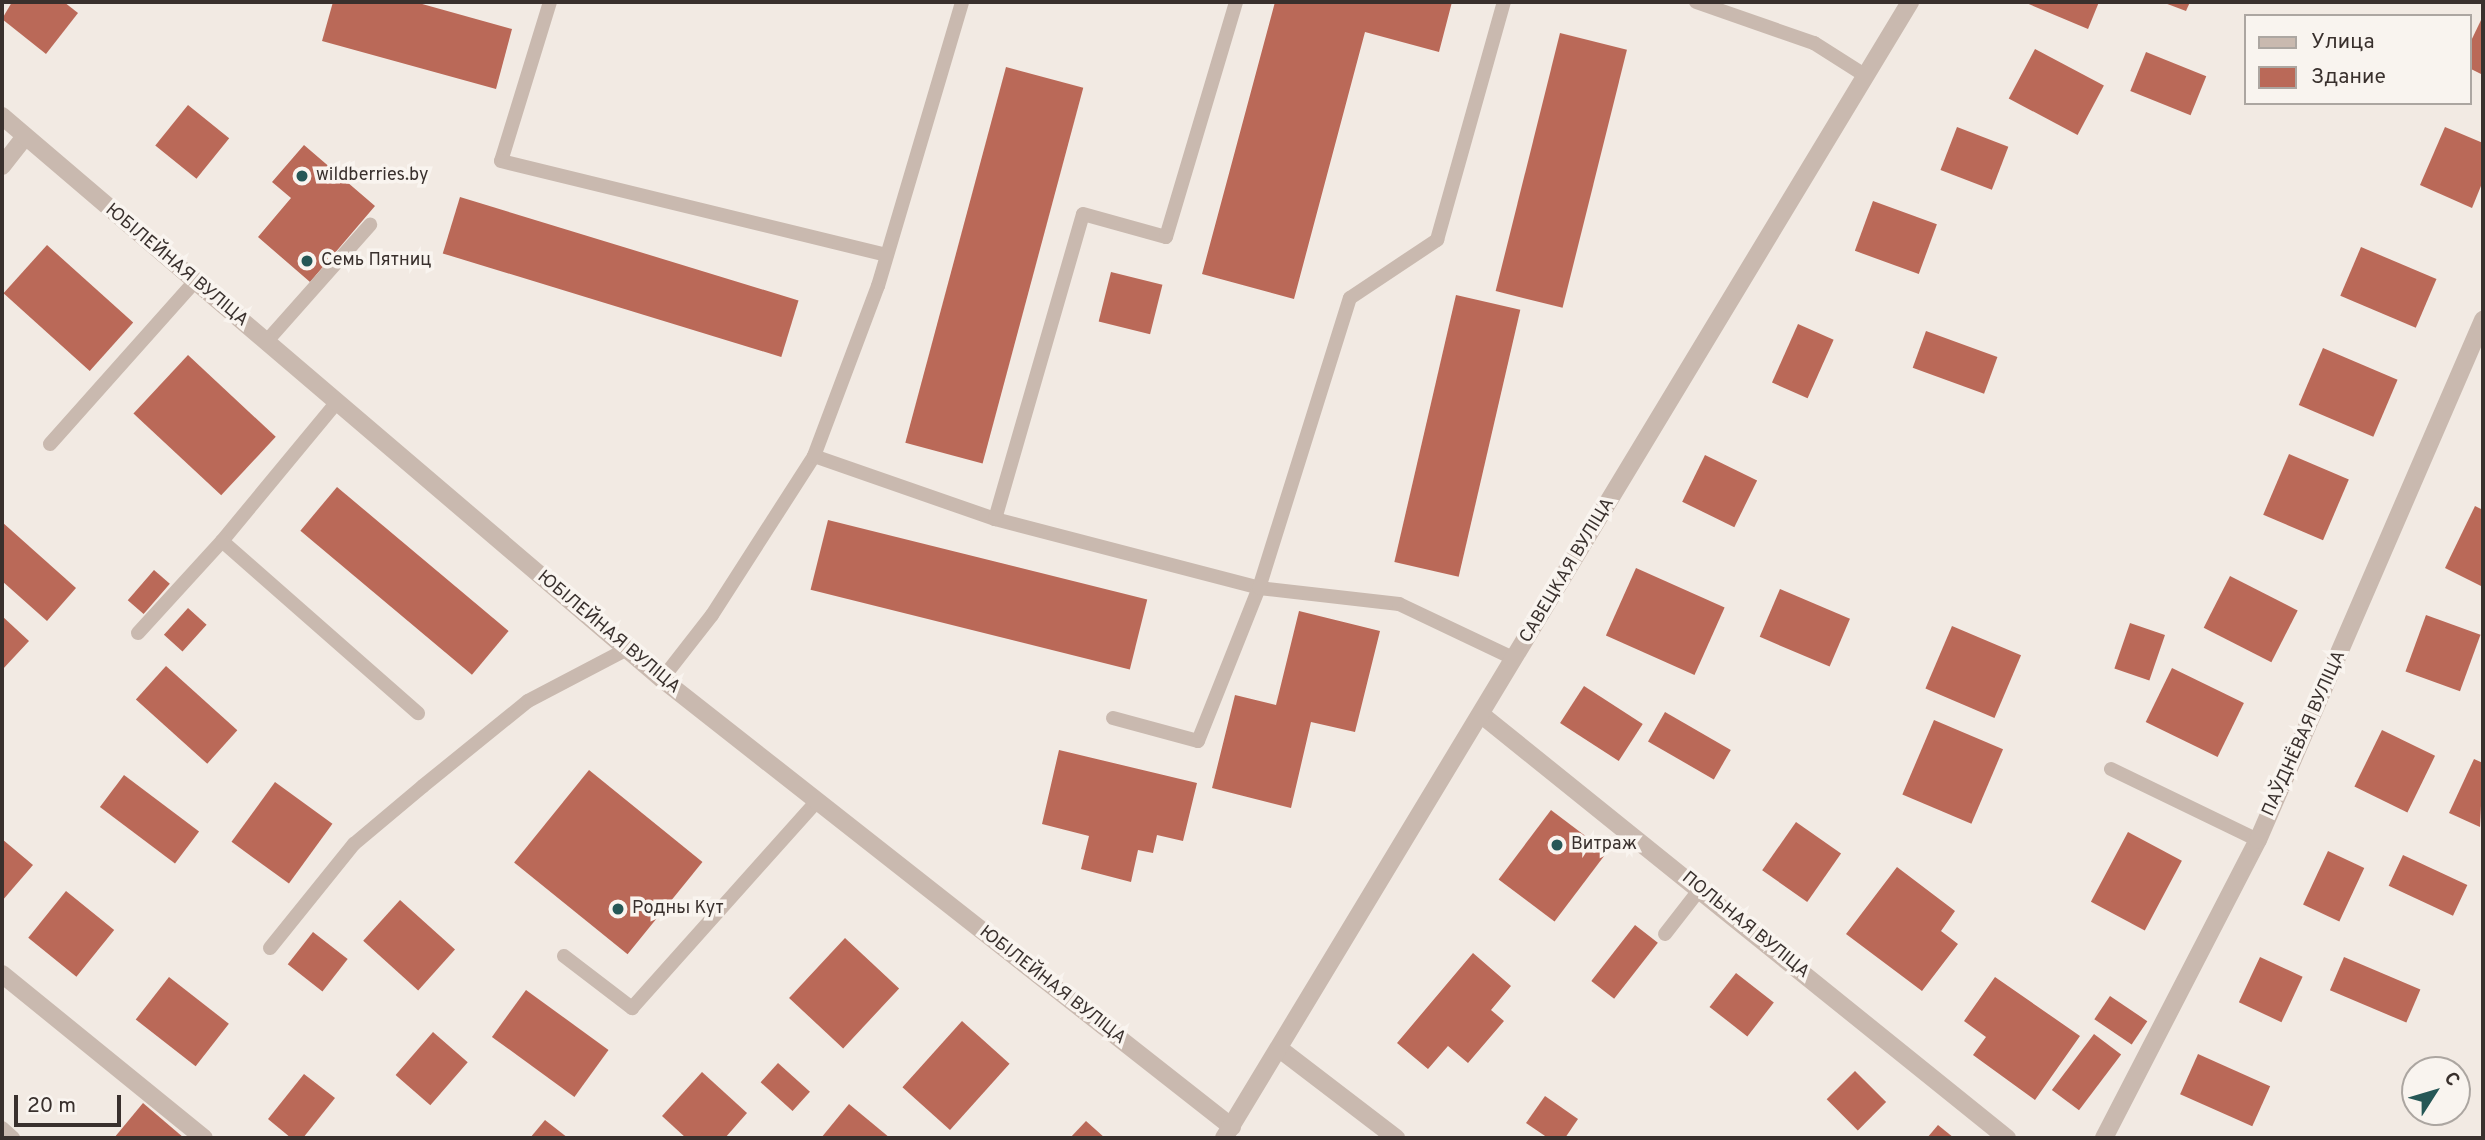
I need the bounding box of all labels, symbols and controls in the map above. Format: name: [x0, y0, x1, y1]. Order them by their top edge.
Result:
legend: [2244, 14, 2471, 105]
text: Улица: [2311, 29, 2375, 56]
text: Здание: [2311, 64, 2386, 91]
place label: wildberries.by: [316, 165, 428, 187]
marker: wildberries.by: [294, 168, 310, 184]
street label: ЮБІЛЕЙНАЯ ВУЛІЦА: [100, 200, 252, 332]
place label: Семь Пятниц: [321, 250, 432, 272]
marker: Семь Пятниц: [299, 253, 315, 269]
street label: САВЕЦКАЯ ВУЛІЦА: [1516, 495, 1620, 647]
street label: ЮБІЛЕЙНАЯ ВУЛІЦА: [532, 567, 684, 699]
street label: ПАЎДНЁВАЯ ВУЛІЦА: [2259, 648, 2351, 820]
place label: Витраж: [1571, 834, 1637, 856]
marker: Витраж: [1549, 837, 1565, 853]
street label: ПОЛЬНАЯ ВУЛІЦА: [1677, 868, 1813, 984]
place label: Родны Кут: [632, 898, 724, 920]
marker: Родны Кут: [610, 901, 626, 917]
street label: ЮБІЛЕЙНАЯ ВУЛІЦА: [974, 922, 1130, 1050]
north arrow: [2401, 1056, 2471, 1126]
text: С: [2438, 1067, 2464, 1092]
scale bar: [18, 1080, 124, 1124]
text: 20 m: [27, 1093, 76, 1120]

